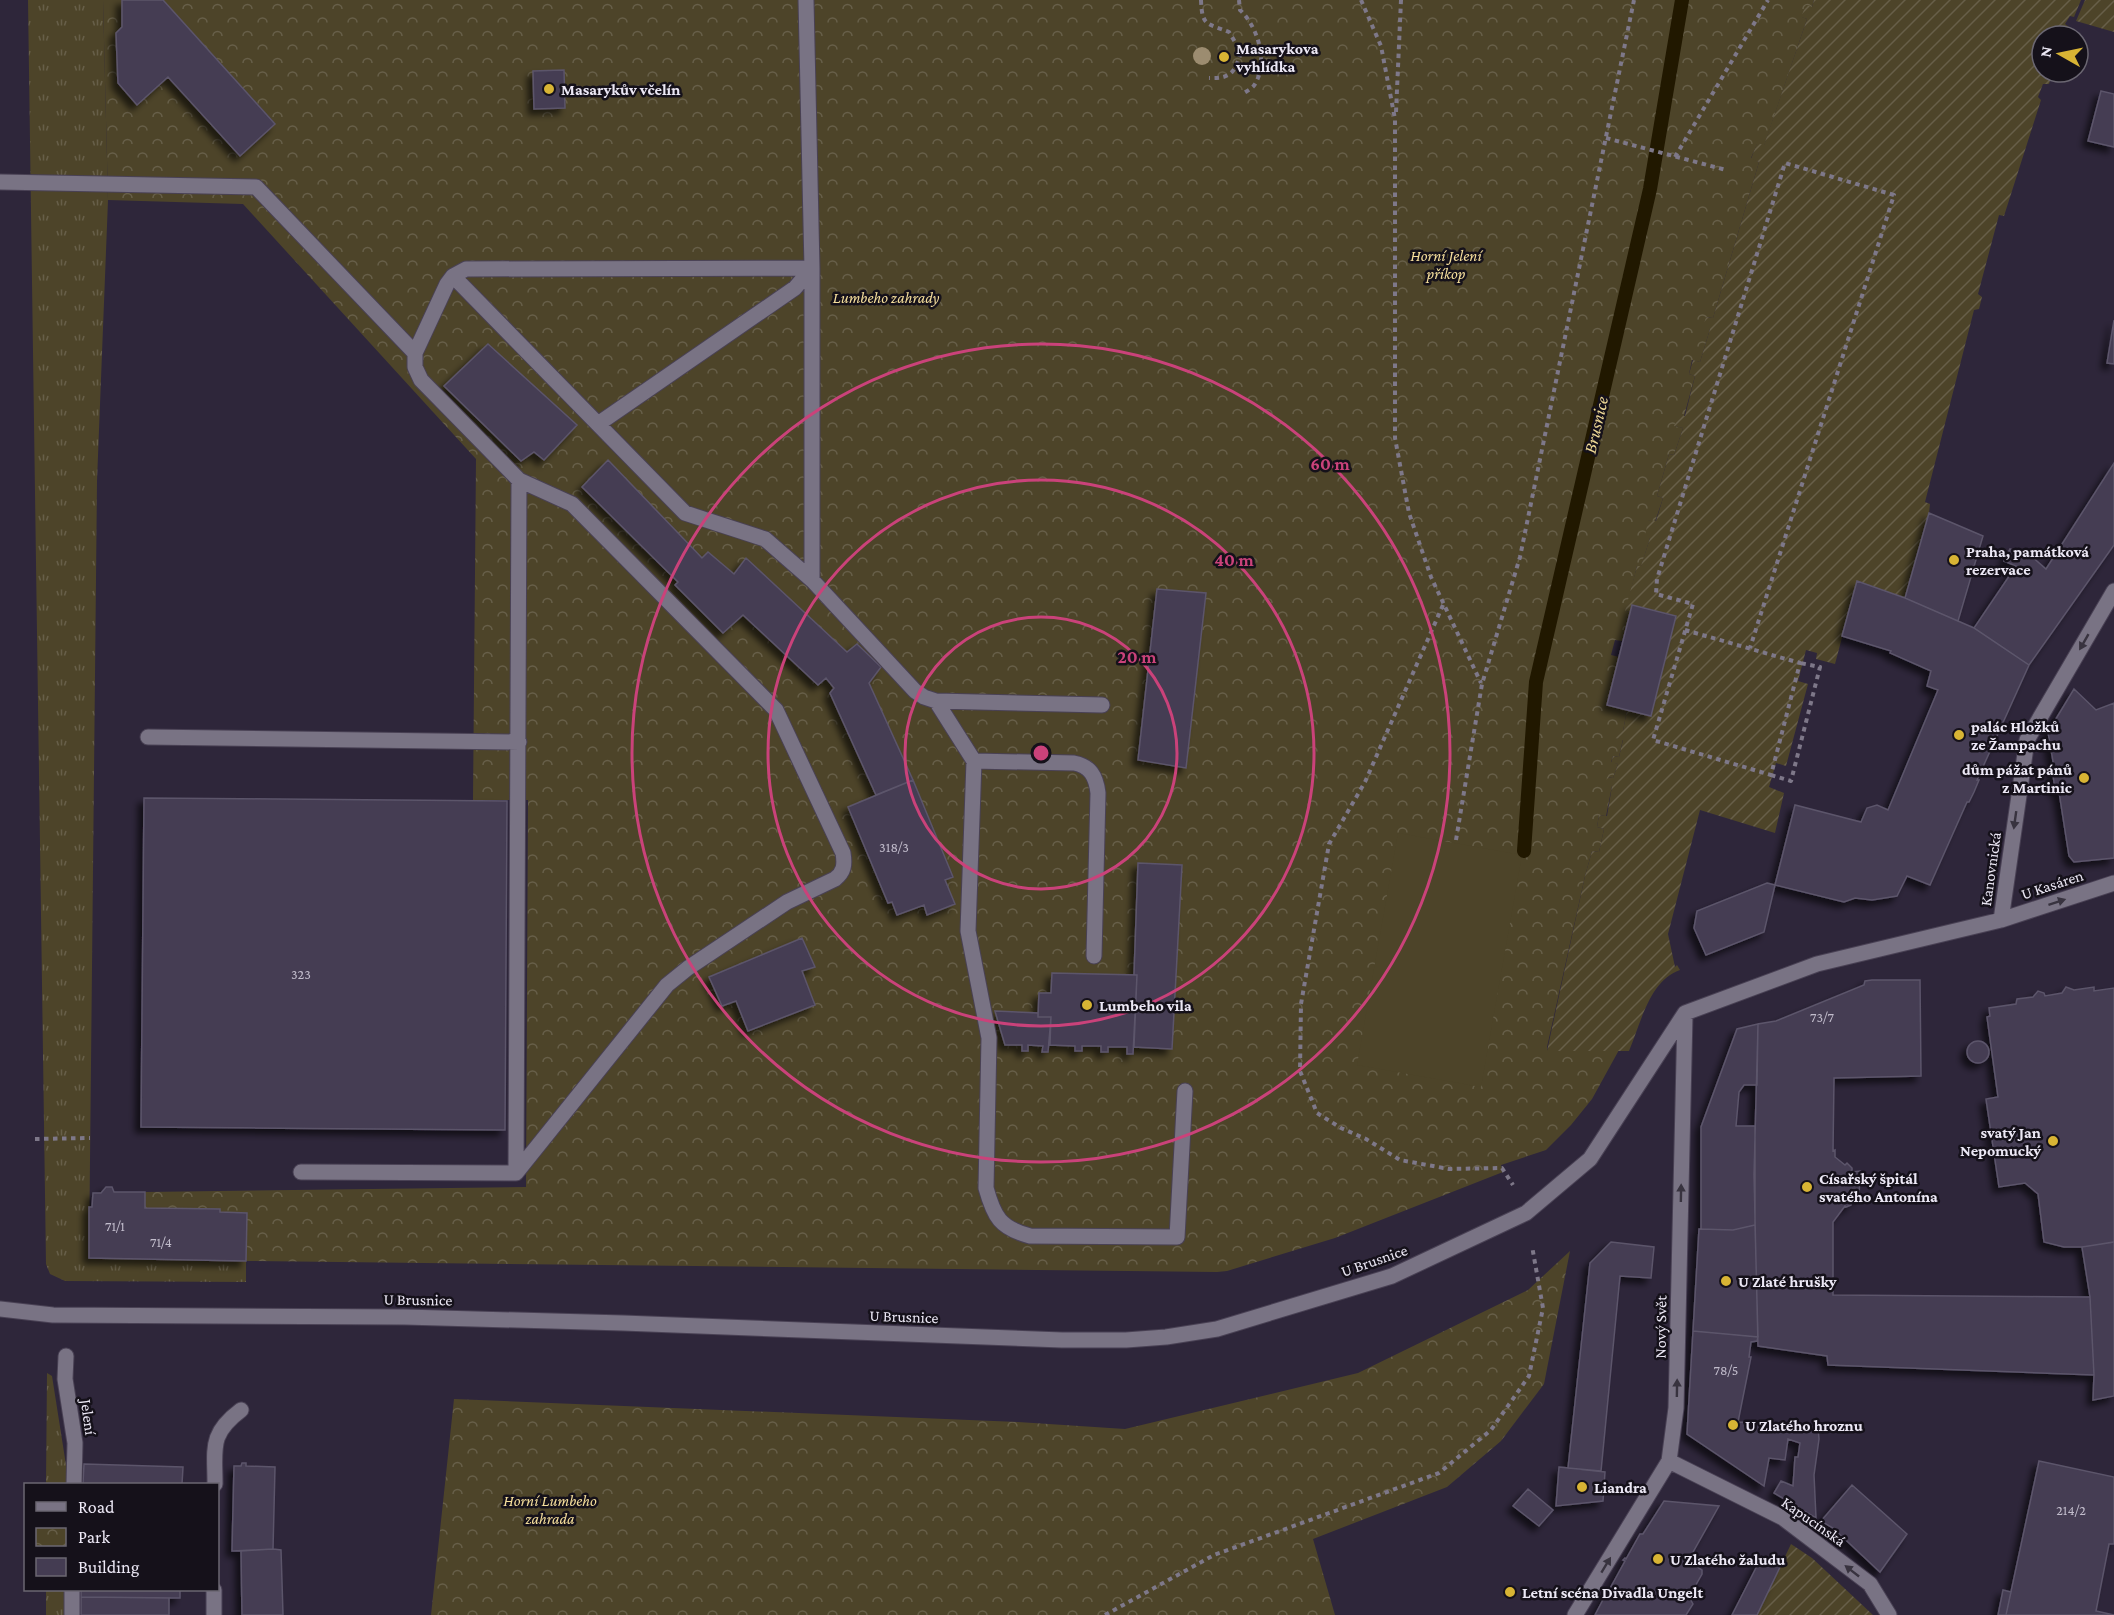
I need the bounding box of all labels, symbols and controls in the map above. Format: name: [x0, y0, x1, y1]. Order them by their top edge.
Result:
north arrow: [2030, 24, 2090, 84]
place label: Masarykova vyhlídka: [1235, 40, 1319, 75]
text: N: [2036, 45, 2055, 58]
marker: Masarykova vyhlídka: [1217, 50, 1231, 64]
place label: Masarykův včelín: [561, 81, 680, 98]
marker: Masarykův včelín: [542, 82, 556, 96]
park label: Horní Jelení příkop: [1410, 247, 1483, 283]
park label: Lumbeho zahrady: [833, 289, 940, 307]
water label: Brusnice: [1580, 394, 1612, 455]
text: 60 m: [1310, 454, 1350, 474]
place label: Praha, památková rezervace: [1966, 543, 2089, 578]
text: 40 m: [1214, 550, 1254, 570]
marker: Praha, památková rezervace: [1947, 553, 1961, 567]
one-way arrow: [2080, 633, 2090, 650]
text: 20 m: [1118, 647, 1157, 667]
place label: palác Hložků ze Žampachu: [1971, 718, 2061, 753]
marker: palác Hložků ze Žampachu: [1952, 728, 1966, 742]
centre of rings: [1031, 743, 1051, 763]
place label: dům pážat pánů z Martinic: [1962, 761, 2072, 796]
marker: dům pážat pánů z Martinic: [2077, 771, 2091, 785]
one-way arrow: [2011, 811, 2020, 830]
street label: Kanovnická: [1977, 830, 2004, 907]
house number: 318/3: [879, 839, 909, 855]
street label: U Kasáren: [2019, 866, 2086, 903]
one-way arrow: [2048, 896, 2066, 906]
house number: 323: [291, 966, 311, 982]
place label: Lumbeho vila: [1099, 997, 1192, 1014]
marker: Lumbeho vila: [1080, 998, 1094, 1012]
house number: 73/7: [1810, 1009, 1834, 1025]
place label: svatý Jan Nepomucký: [1960, 1124, 2041, 1159]
marker: svatý Jan Nepomucký: [2046, 1134, 2060, 1148]
place label: Císařský špitál svatého Antonína: [1819, 1170, 1938, 1205]
marker: Císařský špitál svatého Antonína: [1800, 1180, 1814, 1194]
one-way arrow: [1676, 1184, 1686, 1203]
house number: 71/1: [105, 1218, 125, 1234]
house number: 71/4: [150, 1234, 172, 1250]
street label: U Brusnice: [1339, 1241, 1410, 1280]
place label: U Zlaté hrušky: [1738, 1273, 1837, 1290]
marker: U Zlaté hrušky: [1719, 1274, 1733, 1288]
street label: U Brusnice: [383, 1290, 453, 1309]
street label: Nový Svět: [1651, 1295, 1671, 1359]
street label: U Brusnice: [869, 1307, 939, 1326]
house number: 78/5: [1714, 1362, 1738, 1378]
one-way arrow: [1672, 1379, 1682, 1398]
street label: Jelení: [76, 1396, 100, 1437]
place label: U Zlatého hroznu: [1745, 1417, 1863, 1434]
marker: U Zlatého hroznu: [1726, 1418, 1740, 1432]
place label: Liandra: [1594, 1479, 1647, 1496]
marker: Liandra: [1575, 1480, 1589, 1494]
legend: [24, 1483, 219, 1591]
park label: Horní Lumbeho zahrada: [503, 1492, 597, 1527]
street label: Kapucínská: [1778, 1493, 1849, 1551]
text: Road: [78, 1497, 115, 1517]
house number: 214/2: [2056, 1502, 2086, 1518]
text: Park: [78, 1527, 110, 1547]
place label: U Zlatého žaludu: [1670, 1551, 1785, 1568]
marker: U Zlatého žaludu: [1651, 1552, 1665, 1566]
text: Building: [78, 1557, 140, 1577]
one-way arrow: [1600, 1557, 1611, 1573]
one-way arrow: [1844, 1564, 1860, 1577]
place label: Letní scéna Divadla Ungelt: [1522, 1584, 1703, 1601]
marker: Letní scéna Divadla Ungelt: [1503, 1585, 1517, 1599]

